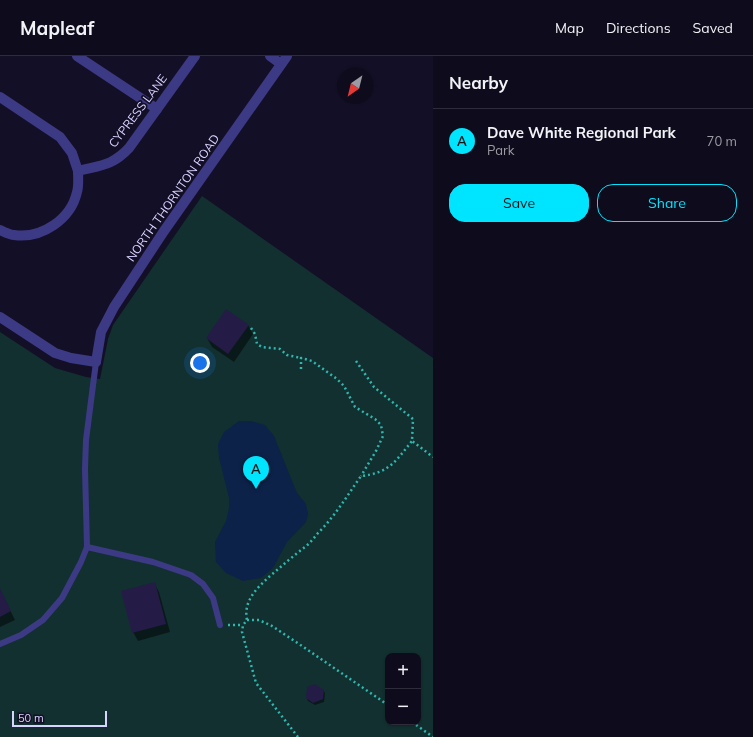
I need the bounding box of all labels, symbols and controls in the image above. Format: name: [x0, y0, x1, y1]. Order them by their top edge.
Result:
text: Mapleaf: [20, 16, 94, 40]
text: Map: [555, 19, 584, 37]
text: Directions: [606, 19, 671, 37]
text: Saved: [693, 19, 733, 37]
north arrow: [337, 68, 373, 104]
street label: CYPRESS LANE: [105, 71, 170, 150]
text: Nearby: [449, 72, 508, 93]
text: Dave White Regional Park: [487, 123, 676, 142]
street label: NORTH THORNTON ROAD: [123, 131, 222, 264]
text: A: [457, 133, 467, 149]
text: 70 m: [707, 133, 737, 149]
text: Park: [487, 142, 514, 158]
button: Save: [449, 184, 589, 222]
button: Share: [597, 184, 737, 222]
your location: [190, 353, 210, 373]
pin: A: [243, 456, 269, 489]
map controls: [385, 653, 421, 725]
button: +: [385, 653, 421, 689]
button: −: [385, 689, 421, 725]
scale bar: [12, 709, 107, 728]
text: 50 m: [18, 711, 44, 725]

